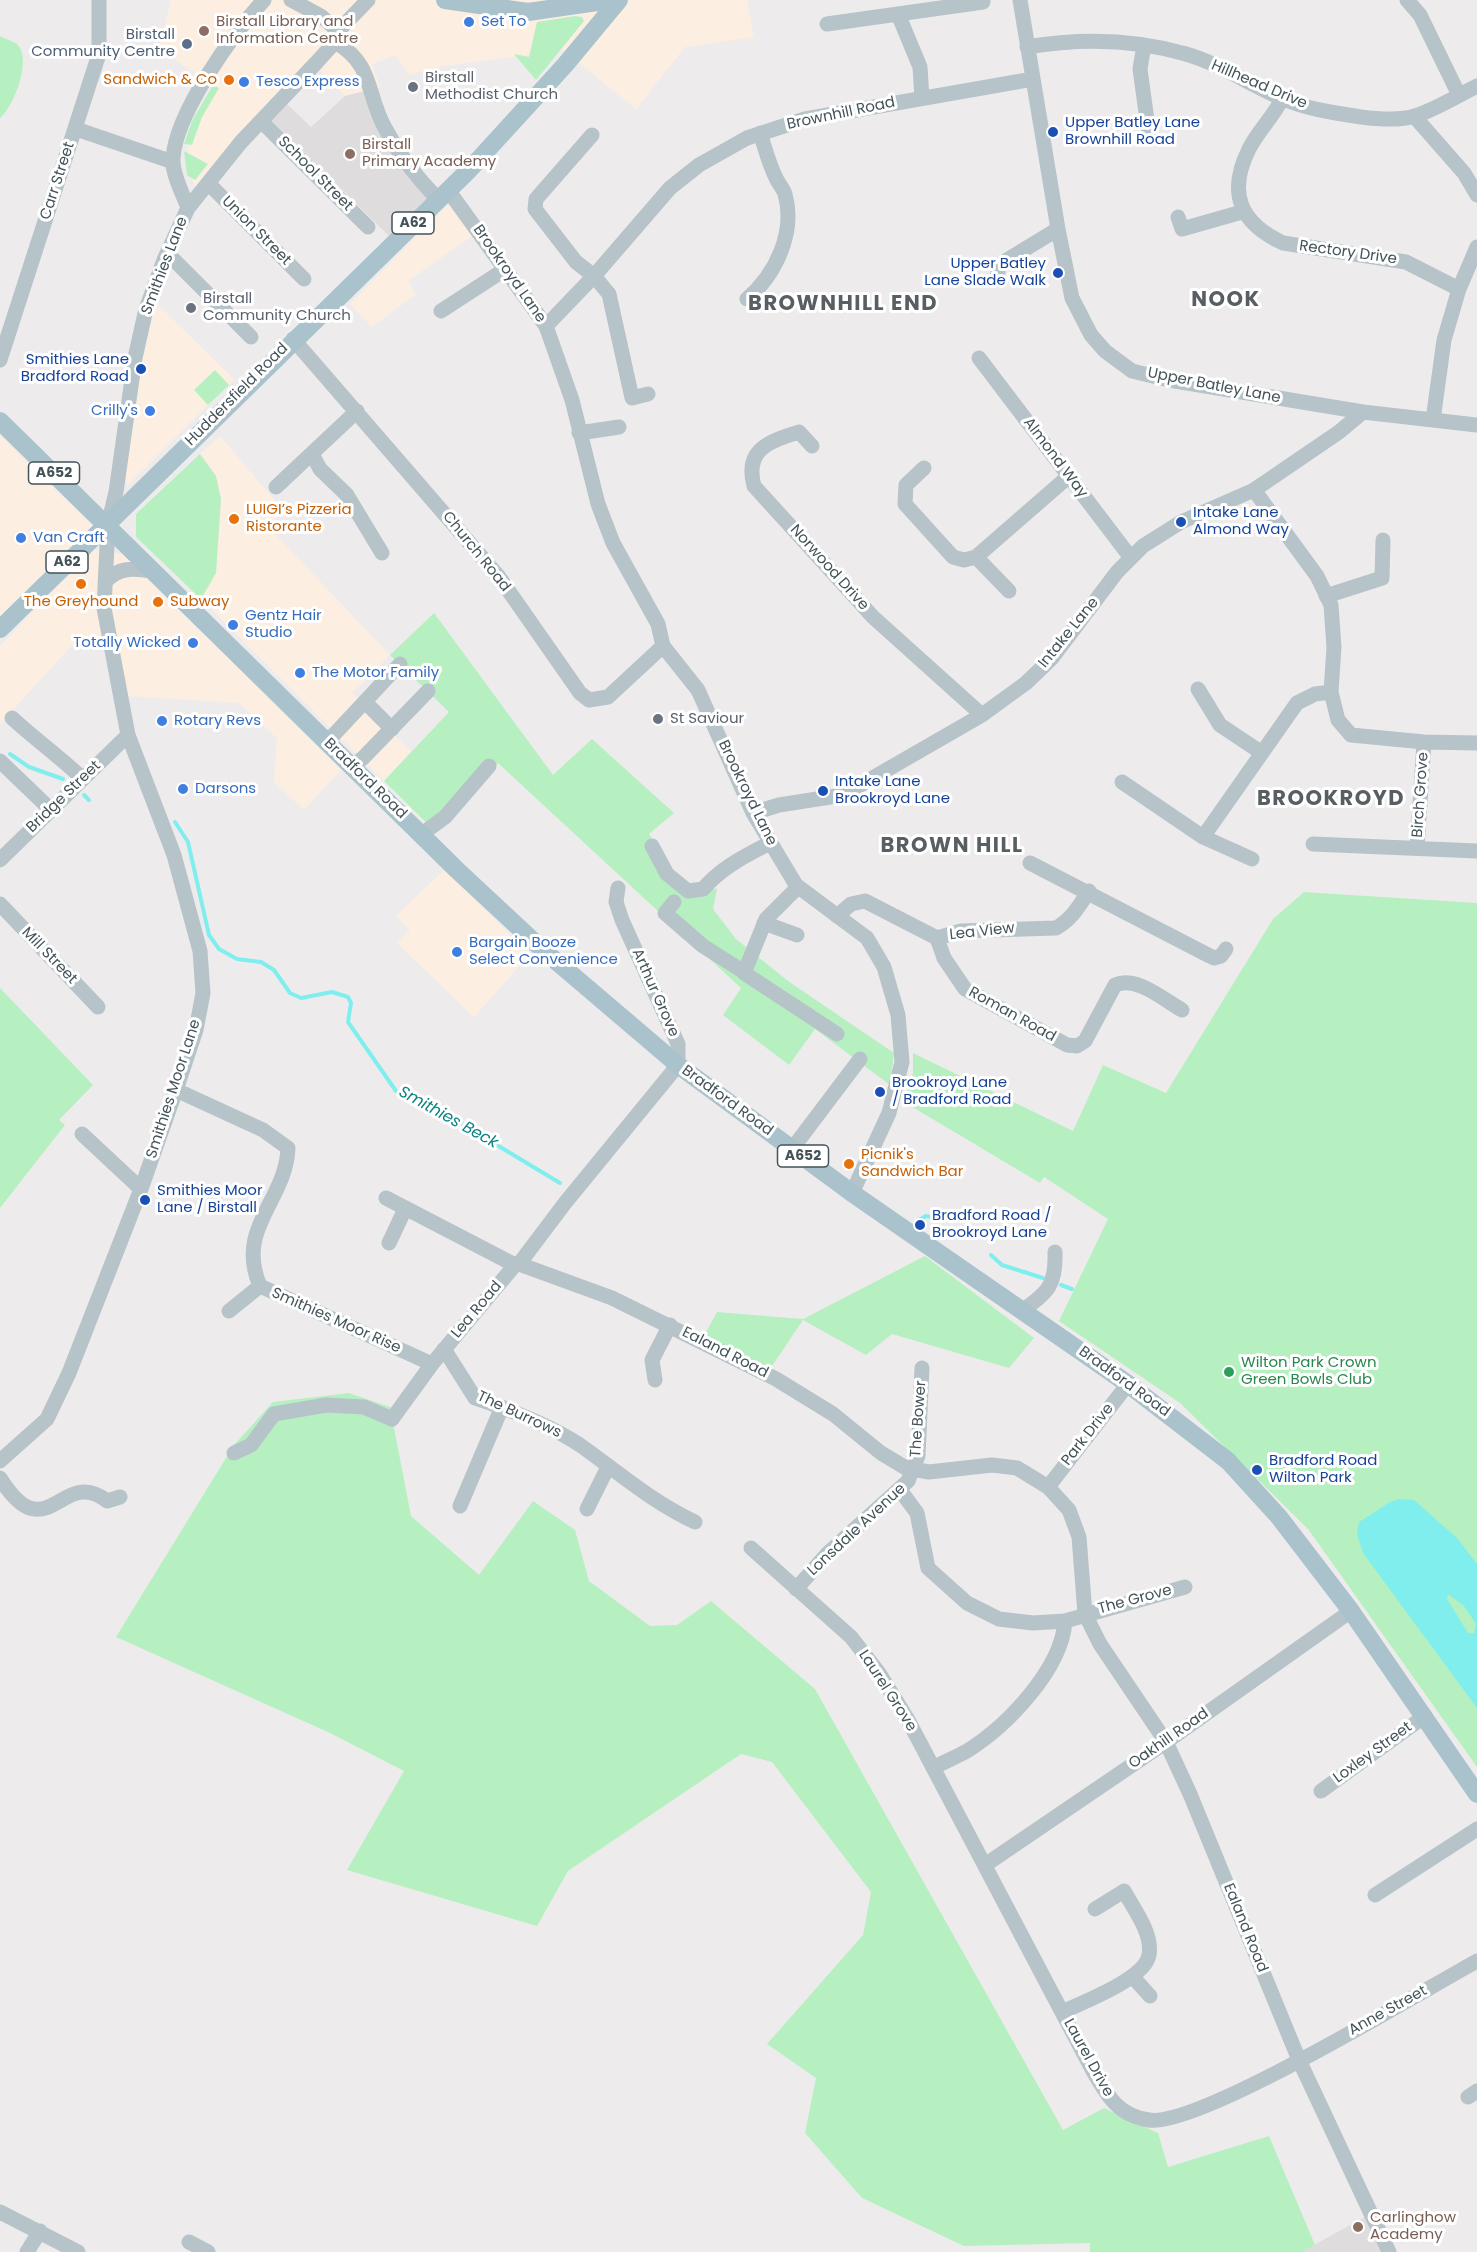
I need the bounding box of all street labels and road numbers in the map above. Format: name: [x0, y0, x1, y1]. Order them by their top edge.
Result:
street label: Hillhead Drive: [1208, 57, 1310, 113]
street label: Brownhill Road: [785, 94, 897, 134]
street label: School Street: [274, 133, 356, 215]
street label: Carr Street: [37, 140, 79, 222]
street label: Union Street: [218, 193, 294, 269]
road number: A62: [392, 212, 434, 234]
street label: Smithies Lane: [138, 215, 192, 317]
street label: Brookroyd Lane: [469, 222, 549, 326]
street label: Rectory Drive: [1298, 237, 1398, 269]
street label: Huddersfield Road: [182, 340, 292, 450]
street label: Upper Batley Lane: [1146, 364, 1282, 408]
street label: Almond Way: [1019, 414, 1091, 502]
road number: A652: [28, 462, 80, 484]
street label: Church Road: [438, 508, 514, 596]
street label: Norwood Drive: [786, 521, 872, 615]
road number: A62: [46, 551, 88, 573]
street label: Intake Lane: [1035, 594, 1103, 672]
street label: Bradford Road: [320, 735, 410, 823]
street label: Brookroyd Lane: [714, 737, 780, 849]
street label: Birch Grove: [1409, 752, 1433, 838]
street label: Bridge Street: [23, 757, 105, 837]
street label: Lea View: [949, 920, 1015, 944]
street label: Mill Street: [18, 924, 80, 988]
street label: Arthur Grove: [628, 946, 682, 1040]
street label: Roman Road: [965, 984, 1059, 1046]
street label: Smithies Moor Lane: [143, 1017, 205, 1161]
street label: Bradford Road: [678, 1062, 776, 1140]
road number: A652: [778, 1145, 828, 1167]
street label: Lea Road: [448, 1278, 506, 1342]
street label: Smithies Moor Rise: [269, 1284, 403, 1358]
street label: Ealand Road: [679, 1324, 771, 1382]
street label: Bradford Road: [1075, 1343, 1173, 1421]
street label: The Bower: [907, 1380, 931, 1458]
street label: The Burrows: [474, 1388, 564, 1442]
street label: Park Drive: [1058, 1400, 1118, 1470]
street label: Lonsdale Avenue: [804, 1480, 910, 1580]
street label: The Grove: [1096, 1582, 1174, 1618]
street label: Laurel Grove: [854, 1647, 920, 1735]
street label: Oakhill Road: [1126, 1705, 1212, 1773]
street label: Loxley Street: [1330, 1718, 1416, 1788]
street label: Ealand Road: [1219, 1881, 1271, 1975]
street label: Anne Street: [1346, 1982, 1430, 2040]
street label: Laurel Drive: [1059, 2016, 1117, 2100]

